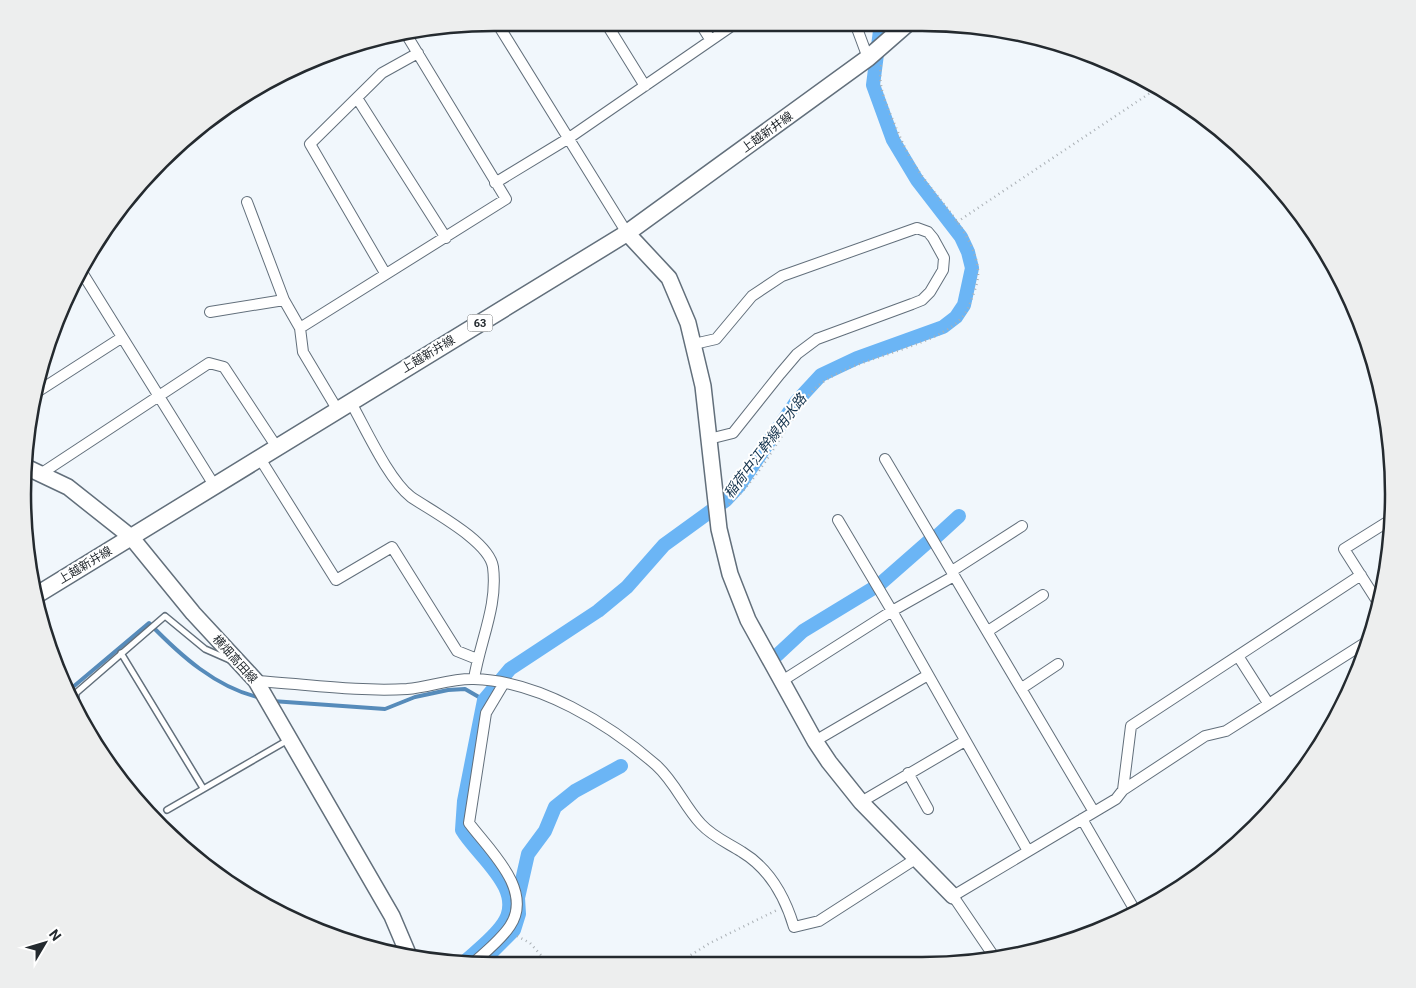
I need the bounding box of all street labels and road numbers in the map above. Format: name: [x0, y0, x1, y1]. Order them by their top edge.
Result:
street label: 上越新井線: [739, 109, 795, 155]
road number: 63: [468, 314, 492, 332]
street label: 上越新井線: [399, 333, 457, 375]
street label: 上越新井線: [56, 544, 114, 586]
street label: 横畑高田線: [210, 632, 260, 686]

